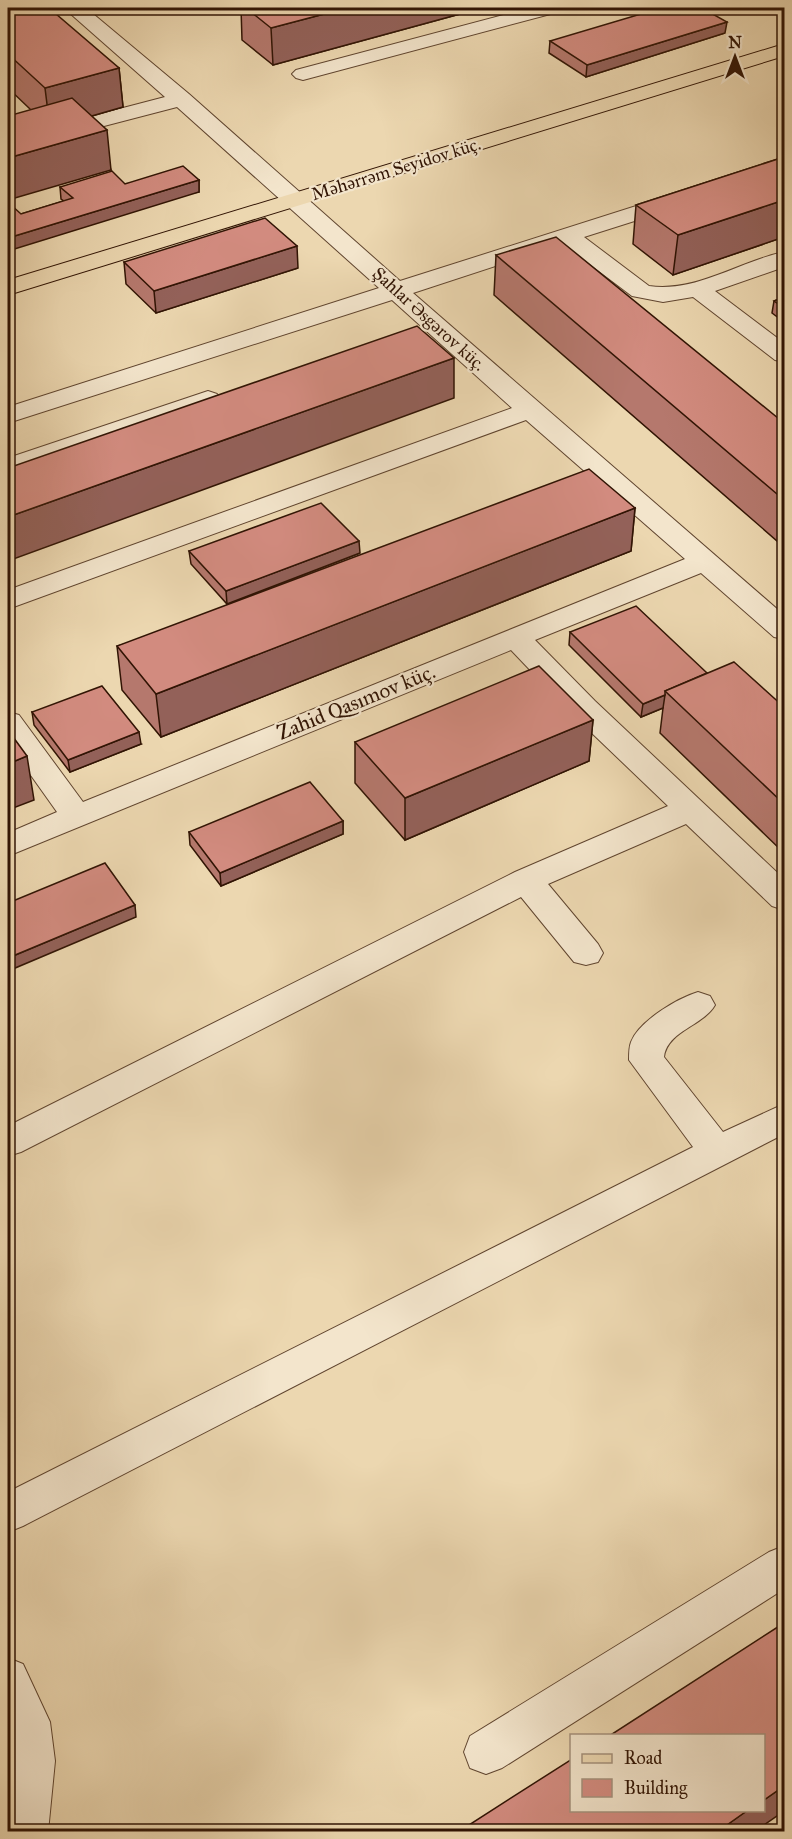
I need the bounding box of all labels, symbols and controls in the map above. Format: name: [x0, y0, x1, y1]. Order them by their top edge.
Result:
north arrow: [705, 27, 765, 87]
text: N: [728, 33, 742, 52]
street label: Məhərrəm Seyidov küç.: [309, 133, 483, 205]
street label: Şahlar Əsgərov küç.: [367, 262, 490, 376]
street label: Zahid Qasımov küç.: [273, 658, 439, 746]
legend: [570, 1734, 765, 1812]
text: Road: [624, 1747, 662, 1769]
text: Building: [624, 1777, 688, 1800]

